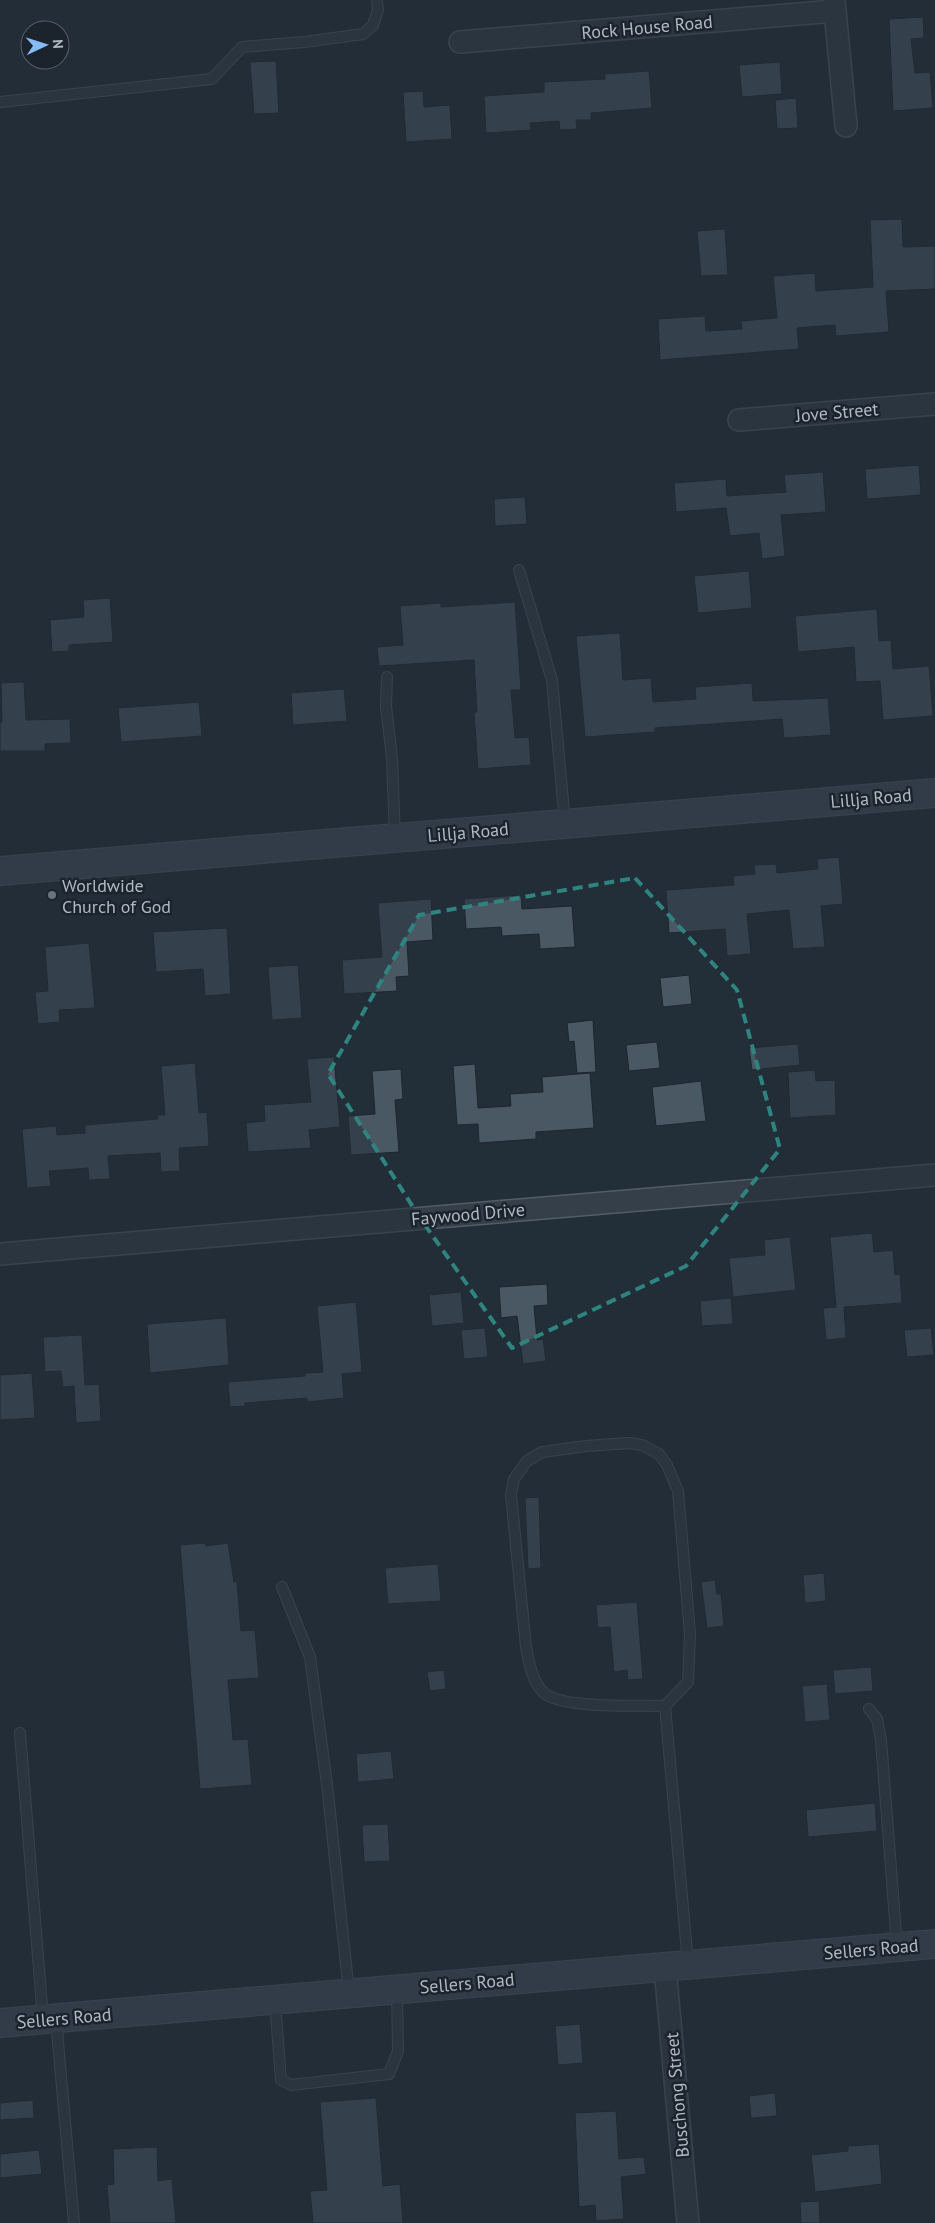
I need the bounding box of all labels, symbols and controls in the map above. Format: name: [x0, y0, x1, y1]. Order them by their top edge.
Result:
street label: Rock House Road: [580, 10, 714, 44]
north arrow: [20, 20, 70, 70]
text: N: [49, 39, 67, 49]
street label: Jove Street: [794, 397, 879, 427]
street label: Lillja Road: [830, 783, 912, 813]
street label: Lillja Road: [427, 817, 509, 847]
place label: Worldwide Church of God: [62, 874, 171, 918]
marker: Worldwide Church of God: [46, 889, 58, 901]
street label: Faywood Drive: [410, 1198, 526, 1230]
street label: Sellers Road: [823, 1933, 919, 1965]
street label: Sellers Road: [419, 1967, 515, 1999]
street label: Sellers Road: [16, 2002, 112, 2034]
street label: Buschong Street: [660, 2031, 694, 2159]

